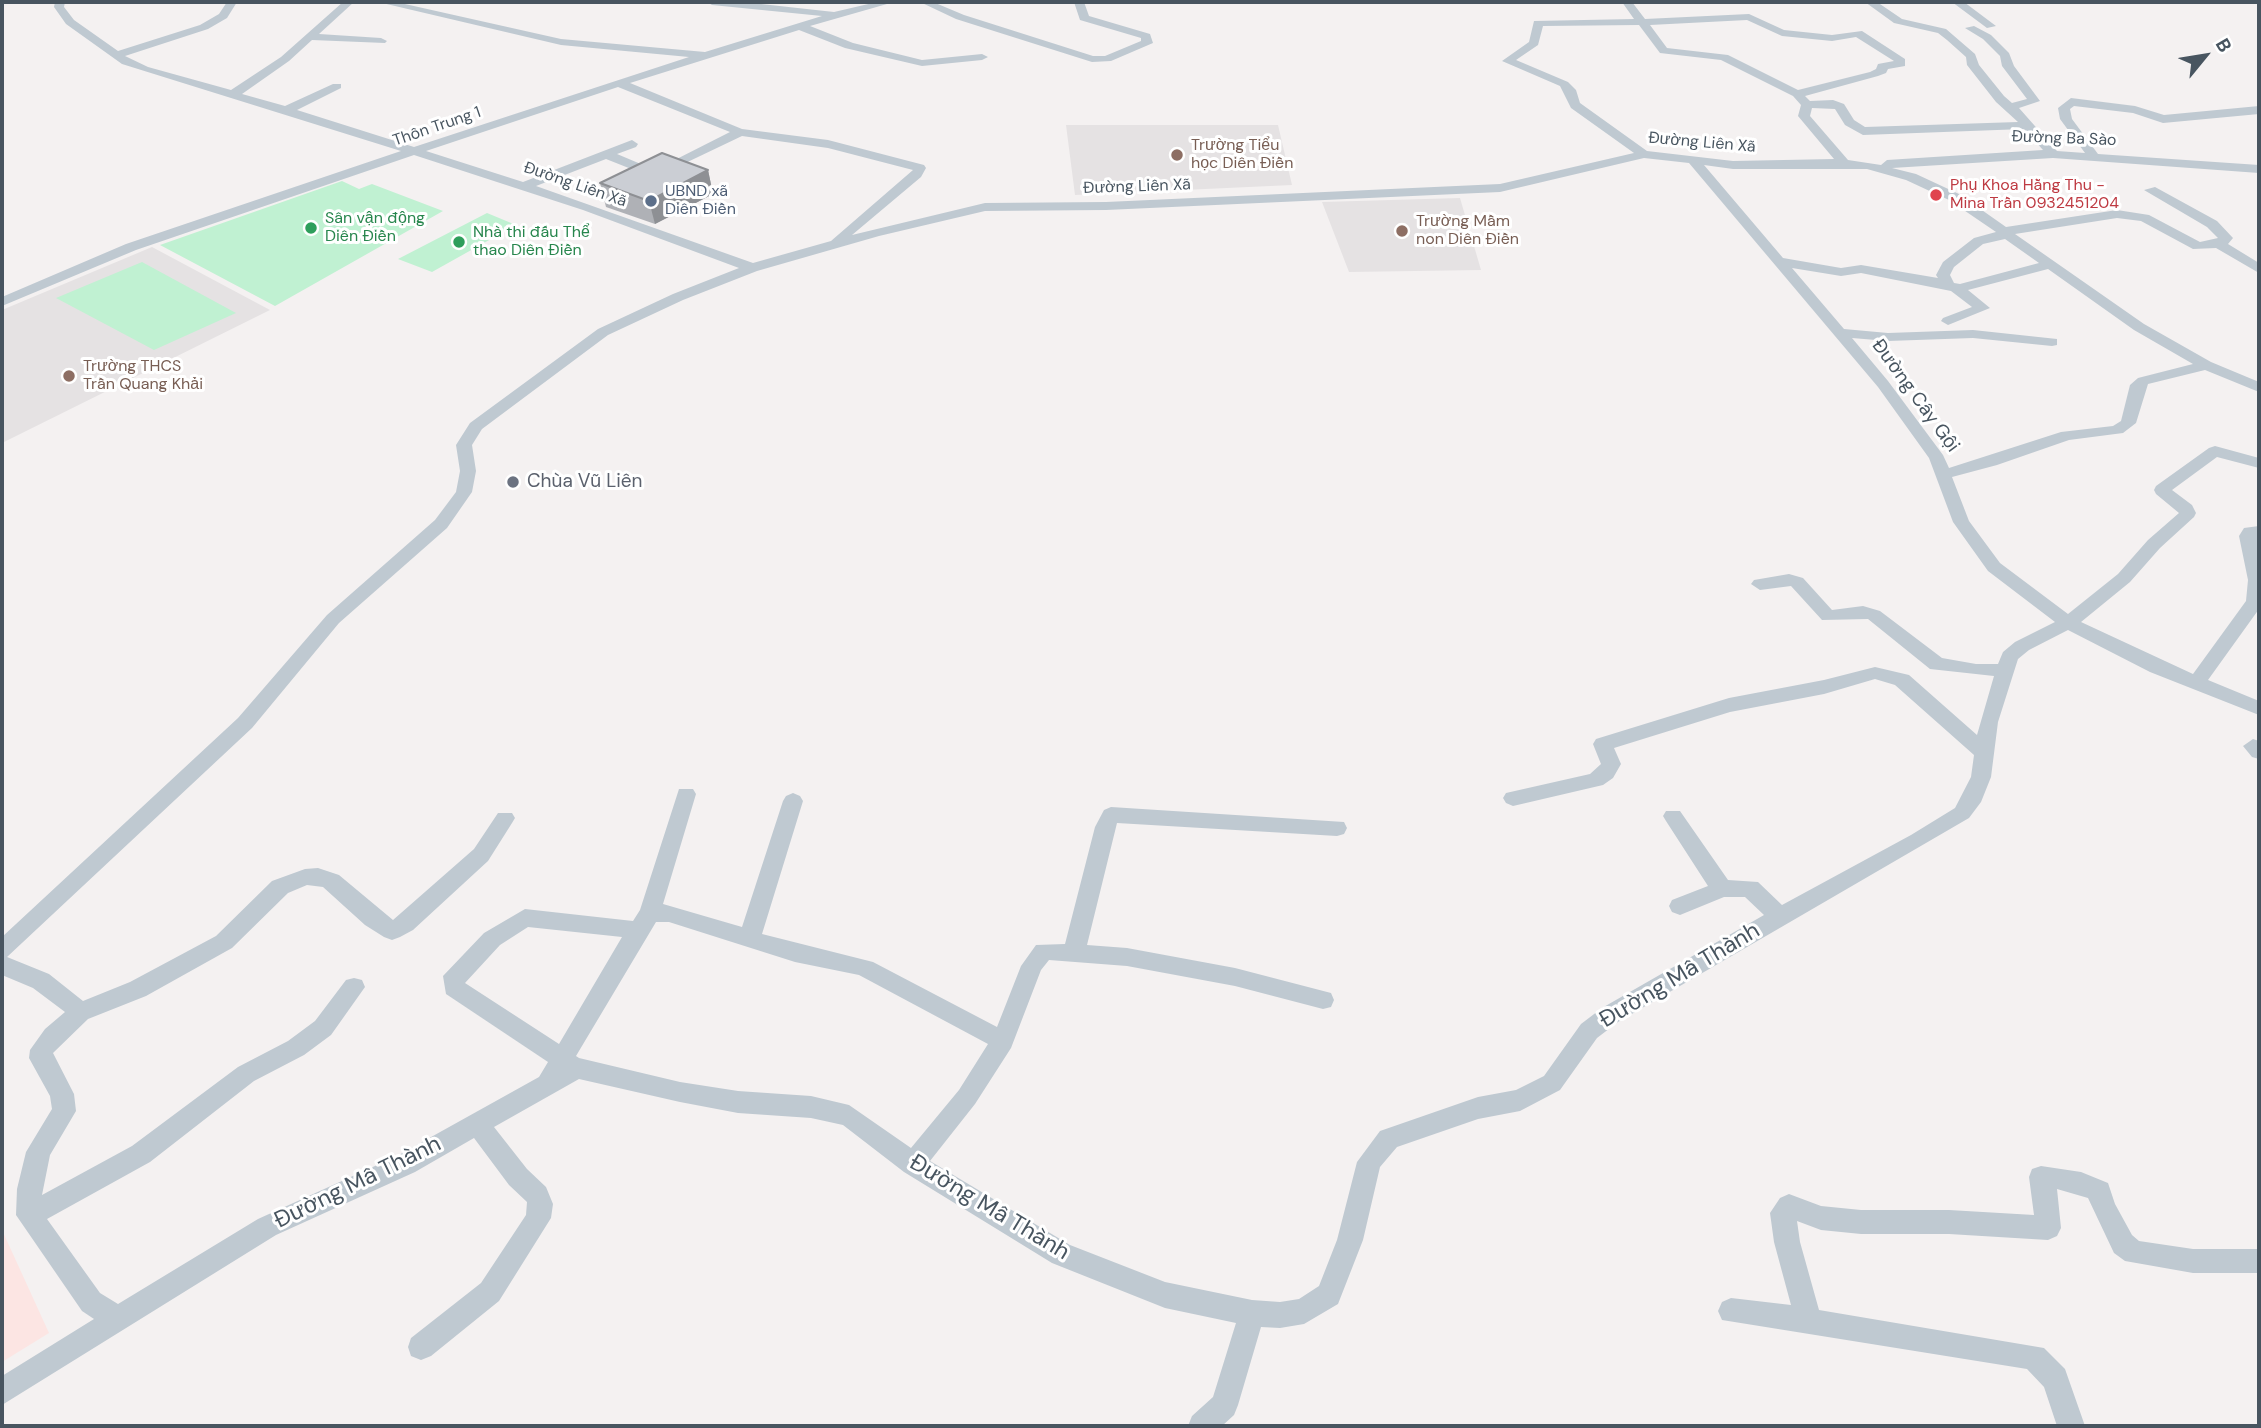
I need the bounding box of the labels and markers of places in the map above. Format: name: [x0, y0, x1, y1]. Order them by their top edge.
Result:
place label: Trường Tiểu học Diên Điền: [1191, 136, 1293, 174]
marker: Trường Tiểu học Diên Điền: [1169, 147, 1185, 163]
place label: Phụ Khoa Hằng Thu - Mina Trần 0932451204: [1950, 176, 2119, 214]
place label: UBND xã Diên Điền: [665, 182, 736, 220]
marker: Phụ Khoa Hằng Thu - Mina Trần 0932451204: [1928, 187, 1944, 203]
marker: UBND xã Diên Điền: [643, 193, 659, 209]
place label: Sân vận động Diên Điền: [325, 209, 425, 247]
place label: Trường Mầm non Diên Điền: [1416, 212, 1519, 250]
marker: Sân vận động Diên Điền: [303, 220, 319, 236]
place label: Nhà thi đấu Thể thao Diên Điền: [473, 223, 590, 261]
marker: Trường Mầm non Diên Điền: [1394, 223, 1410, 239]
marker: Nhà thi đấu Thể thao Diên Điền: [451, 234, 467, 250]
place label: Trường THCS Trần Quang Khải: [83, 357, 203, 395]
marker: Trường THCS Trần Quang Khải: [61, 368, 77, 384]
place label: Chùa Vũ Liên: [527, 471, 643, 493]
marker: Chùa Vũ Liên: [505, 474, 521, 490]

